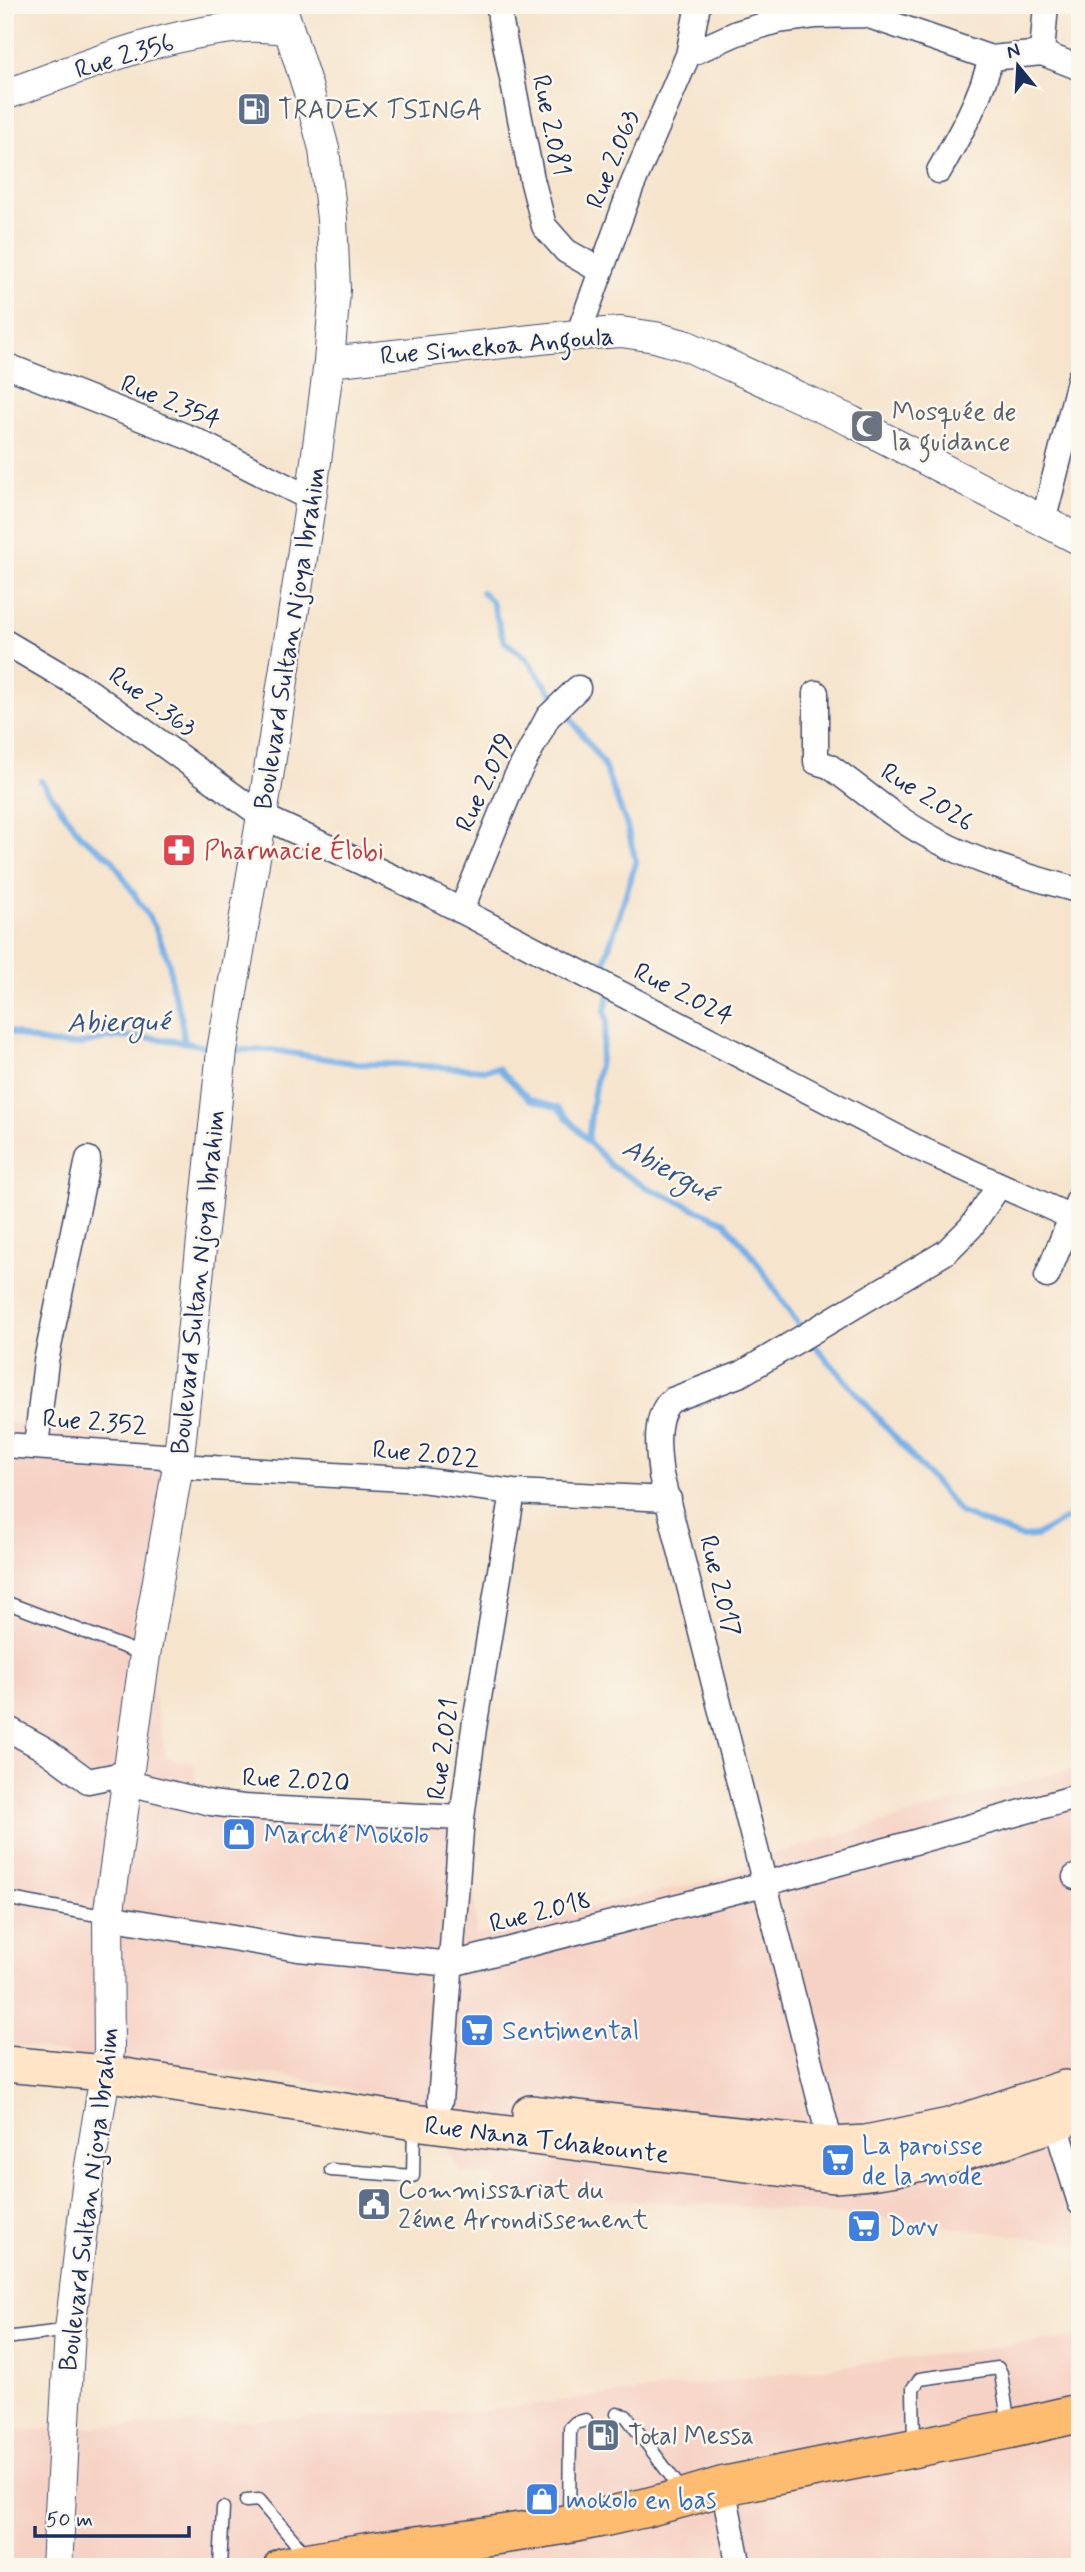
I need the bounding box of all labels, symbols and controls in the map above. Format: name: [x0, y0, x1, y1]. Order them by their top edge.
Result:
street label: Rue 2.356: [71, 26, 178, 88]
north arrow: [984, 32, 1054, 102]
text: N: [1003, 37, 1023, 65]
street label: Rue 2.081: [523, 72, 577, 179]
fuel station icon: TRADEX TSINGA: [235, 90, 273, 128]
place label: TRADEX TSINGA: [278, 94, 482, 128]
street label: Rue 2.063: [579, 105, 649, 214]
street label: Rue Simekoa Angoula: [379, 320, 616, 377]
street label: Rue 2.354: [115, 367, 225, 438]
place label: Mosquée de la guidance: [892, 396, 1016, 463]
mosque icon: Mosquée de la guidance: [848, 407, 886, 445]
street label: Boulevard Sultan Njoya Ibrahim: [247, 465, 335, 812]
street label: Rue 2.363: [101, 659, 203, 746]
street label: Rue 2.079: [448, 728, 523, 838]
street label: Rue 2.026: [874, 756, 980, 840]
pharmacy icon: Pharmacie Élobi: [160, 831, 198, 869]
place label: Pharmacie Élobi: [204, 833, 384, 869]
street label: Rue 2.024: [628, 955, 739, 1034]
water label: Abiergué: [67, 1004, 173, 1045]
street label: Boulevard Sultan Njoya Ibrahim: [164, 1108, 234, 1456]
water label: Abiergué: [614, 1130, 726, 1216]
street label: Rue 2.352: [41, 1402, 148, 1444]
street label: Rue 2.022: [371, 1433, 481, 1477]
street label: Rue 2.017: [690, 1532, 748, 1641]
street label: Rue 2.021: [420, 1696, 468, 1802]
street label: Rue 2.020: [241, 1761, 351, 1801]
shop icon: Marché Mokolo: [220, 1815, 258, 1853]
place label: Marché Mokolo: [264, 1819, 429, 1853]
street label: Rue 2.018: [486, 1884, 595, 1942]
supermarket icon: Sentimental: [458, 2011, 496, 2049]
place label: Sentimental: [502, 2015, 639, 2049]
street label: Boulevard Sultan Njoya Ibrahim: [52, 2025, 128, 2373]
street label: Rue Nana Tchakounte: [423, 2109, 671, 2173]
place label: La paroisse de la mode: [862, 2130, 983, 2194]
supermarket icon: La paroisse de la mode: [819, 2141, 857, 2179]
place label: Commissariat du 2éme Arrondissement: [398, 2174, 648, 2238]
public building icon: Commissariat du 2éme Arrondissement: [355, 2185, 393, 2223]
supermarket icon: Dovv: [845, 2207, 883, 2245]
place label: Dovv: [888, 2211, 938, 2245]
fuel station icon: Total Messa: [584, 2416, 622, 2454]
place label: Total Messa: [628, 2420, 754, 2454]
shop icon: mokolo en bas: [523, 2480, 561, 2518]
place label: mokolo en bas: [566, 2484, 716, 2518]
scale bar: [35, 2495, 189, 2539]
text: 50 m: [46, 2506, 93, 2534]

